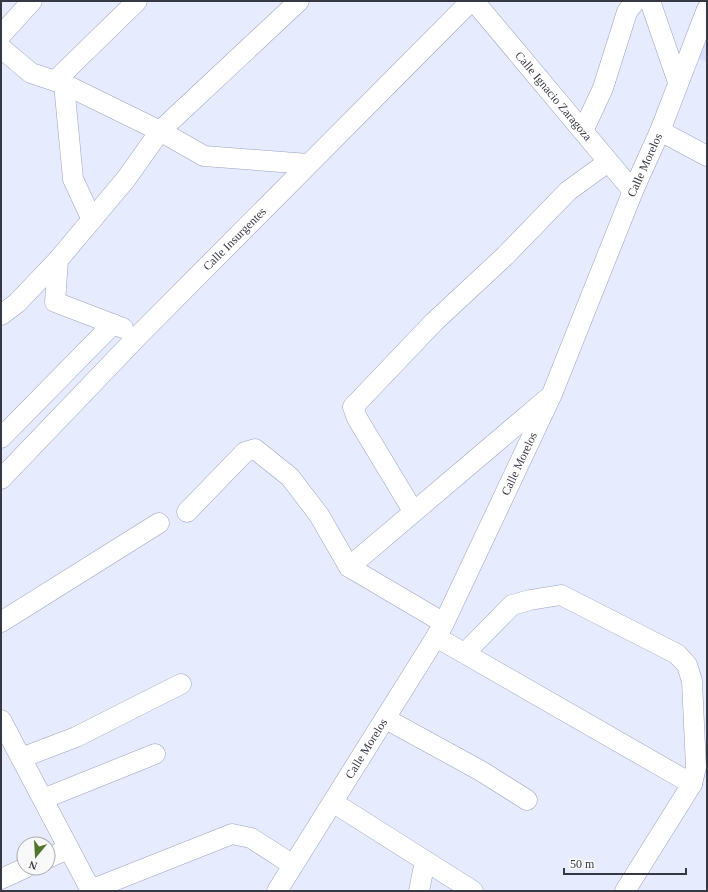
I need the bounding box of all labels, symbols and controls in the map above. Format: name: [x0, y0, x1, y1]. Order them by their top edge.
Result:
street label: Calle Ignacio Zaragoza: [512, 49, 595, 144]
street label: Calle Morelos: [624, 131, 665, 199]
street label: Calle Insurgentes: [200, 204, 269, 273]
street label: Calle Morelos: [498, 429, 540, 498]
street label: Calle Morelos: [342, 716, 390, 781]
north arrow: [16, 836, 56, 876]
scale bar: [564, 850, 686, 876]
text: 50 m: [570, 857, 595, 871]
text: N: [27, 859, 39, 872]

